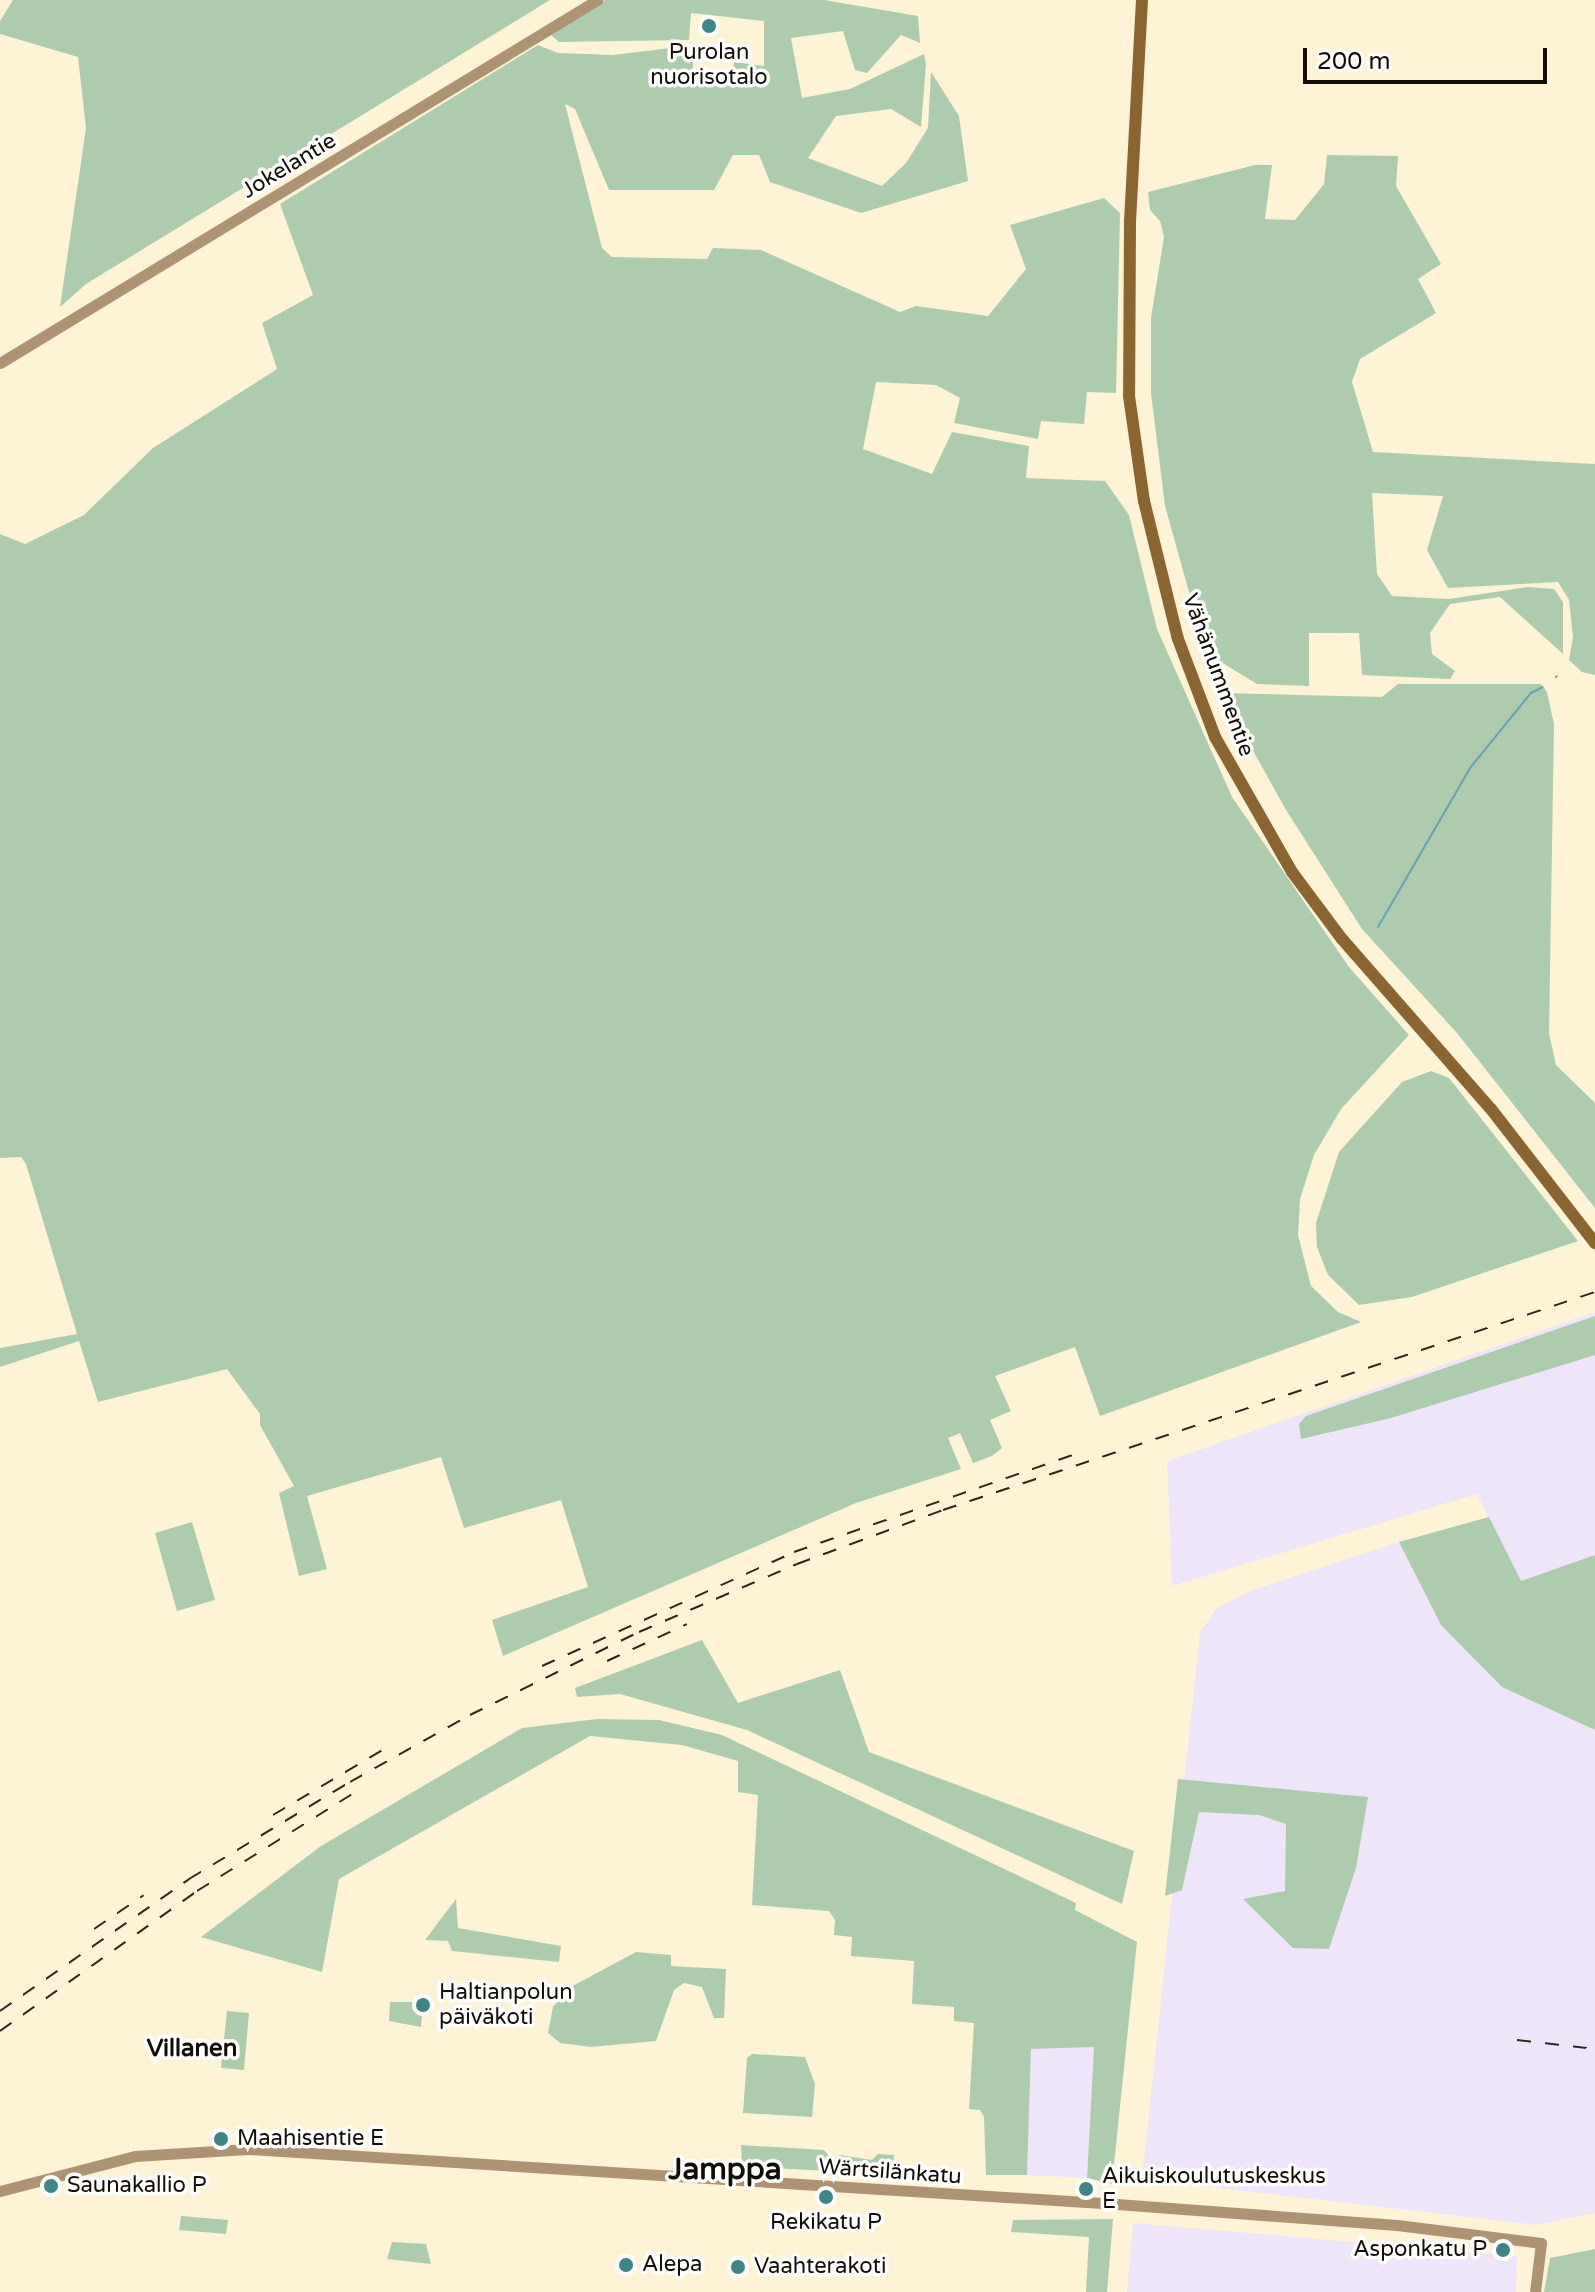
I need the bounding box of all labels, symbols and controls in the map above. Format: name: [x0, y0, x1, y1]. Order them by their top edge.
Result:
marker: Purolan nuorisotalo: [700, 17, 718, 35]
scale bar: [1307, 32, 1551, 82]
place label: Purolan nuorisotalo: [650, 39, 768, 90]
text: 200 m: [1317, 47, 1391, 76]
street label: Jokelantie: [237, 128, 341, 204]
street label: Vähänummentie: [1176, 590, 1260, 760]
place label: Haltianpolun päiväkoti: [439, 1979, 573, 2030]
marker: Haltianpolun päiväkoti: [414, 1996, 432, 2014]
district label: Villanen: [147, 2035, 237, 2063]
place label: Maahisentie E: [237, 2126, 384, 2152]
marker: Maahisentie E: [212, 2130, 230, 2148]
district label: Jamppa: [668, 2152, 782, 2188]
street label: Wärtsilänkatu: [818, 2154, 962, 2190]
place label: Aikuiskoulutuskeskus E: [1102, 2163, 1326, 2214]
place label: Saunakallio P: [67, 2173, 206, 2199]
marker: Saunakallio P: [42, 2177, 60, 2195]
marker: Aikuiskoulutuskeskus E: [1077, 2180, 1095, 2198]
marker: Rekikatu P: [817, 2188, 835, 2206]
place label: Rekikatu P: [770, 2210, 882, 2236]
place label: Asponkatu P: [1353, 2237, 1487, 2263]
marker: Asponkatu P: [1494, 2241, 1512, 2259]
place label: Alepa: [642, 2252, 702, 2278]
place label: Vaahterakoti: [754, 2254, 886, 2280]
marker: Alepa: [617, 2256, 635, 2274]
marker: Vaahterakoti: [729, 2258, 747, 2276]

